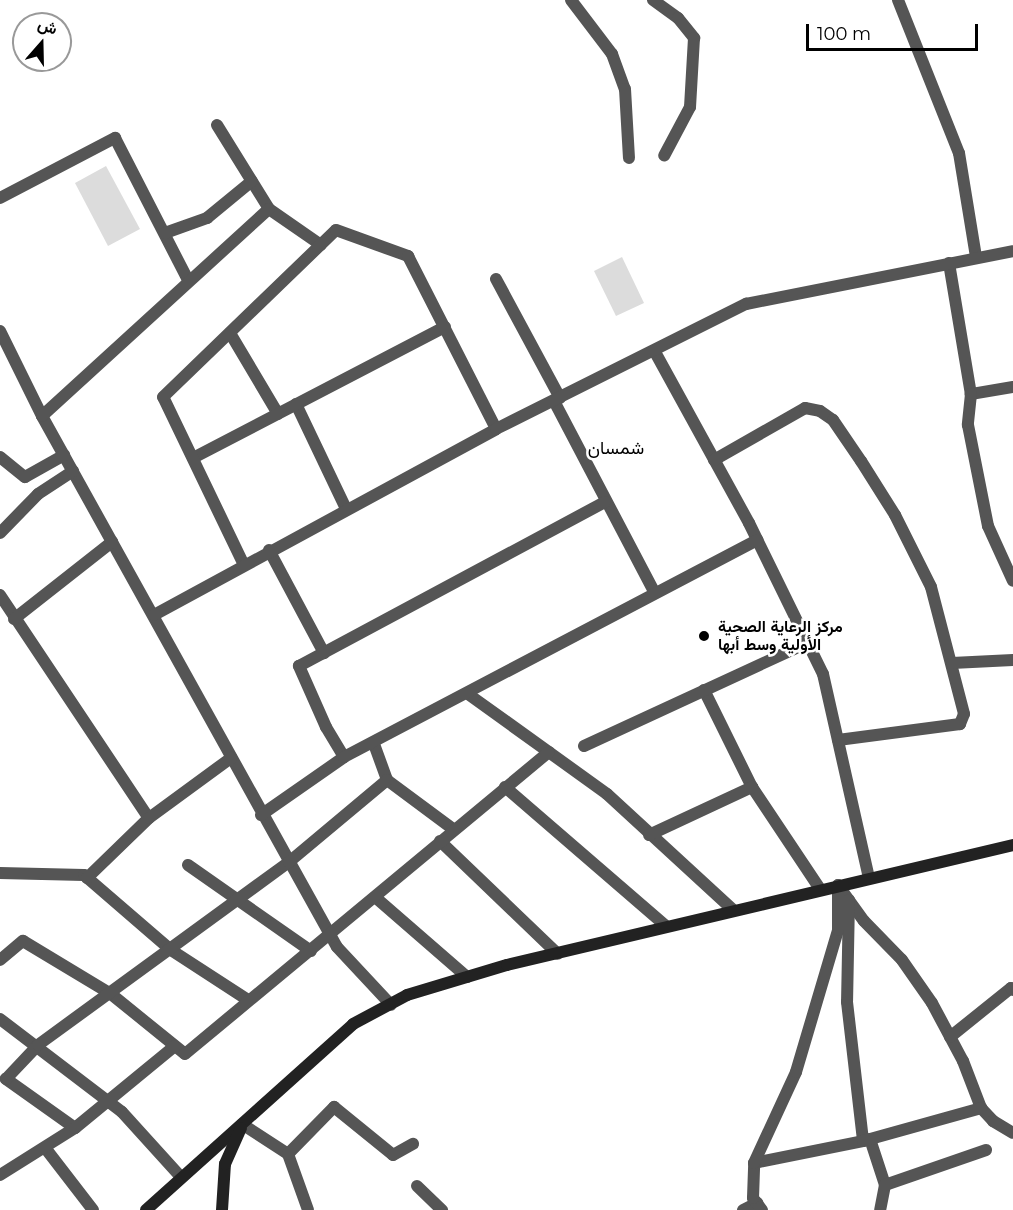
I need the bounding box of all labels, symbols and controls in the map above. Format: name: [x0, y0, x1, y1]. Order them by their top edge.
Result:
north arrow: [12, 12, 72, 72]
scale bar: [809, 12, 982, 50]
text: ش: [35, 14, 60, 39]
text: 100 m: [817, 23, 871, 45]
district label: شمسان: [588, 437, 644, 459]
place label: مركز الرعاية الصحية الأولية وسط أبها: [718, 617, 843, 655]
marker: مركز الرعاية الصحية الأولية وسط أبها: [695, 627, 713, 645]

